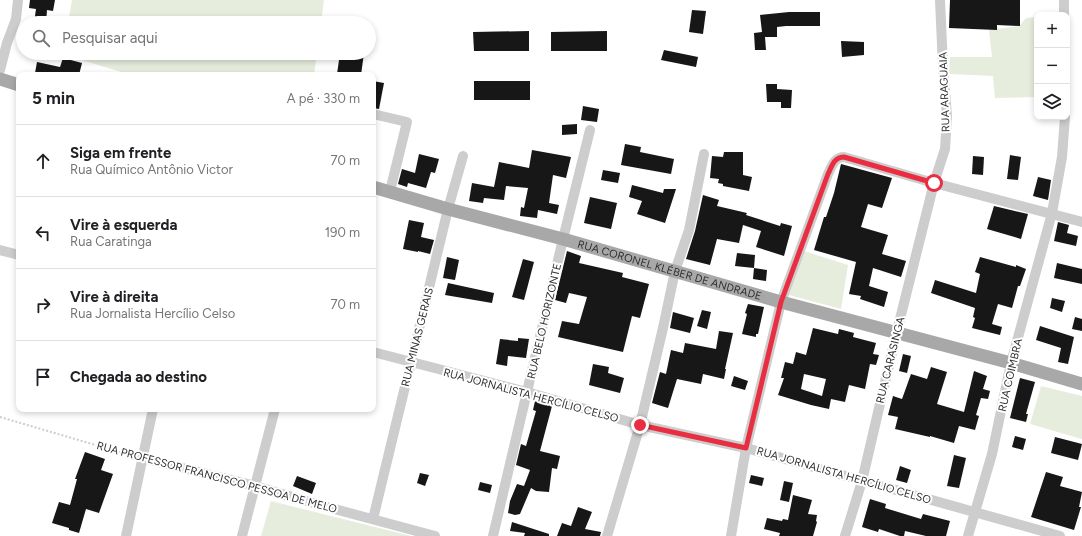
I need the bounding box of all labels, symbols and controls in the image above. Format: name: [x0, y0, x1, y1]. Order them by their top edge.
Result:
map controls: [1034, 12, 1070, 120]
button: +: [1034, 12, 1070, 48]
search box: [16, 16, 376, 60]
icon: search: [30, 27, 52, 49]
text: Pesquisar aqui: [62, 29, 158, 47]
button: −: [1034, 48, 1070, 84]
street label: RUA ARAGUAIA: [937, 51, 952, 132]
button: layers: [1034, 84, 1070, 120]
text: 5 min: [32, 88, 75, 108]
text: A pé · 330 m: [287, 91, 360, 106]
text: Siga em frente: [70, 144, 171, 162]
icon: ahead: [32, 150, 54, 172]
text: 70 m: [330, 153, 360, 168]
text: Rua Químico Antônio Victor: [70, 162, 233, 177]
route start: [925, 174, 943, 192]
text: Vire à esquerda: [70, 216, 177, 234]
icon: left: [32, 222, 54, 244]
text: 190 m: [325, 225, 360, 240]
text: Rua Caratinga: [70, 234, 152, 249]
street label: RUA CORONEL KLÉBER DE ANDRADE: [576, 238, 763, 303]
street label: RUA BELO HORIZONTE: [525, 262, 564, 380]
street label: RUA MINAS GERAIS: [399, 286, 436, 388]
text: Vire à direita: [70, 288, 159, 306]
icon: right: [32, 294, 54, 316]
text: 70 m: [330, 297, 360, 312]
text: Rua Jornalista Hercílio Celso: [70, 306, 235, 321]
street label: RUA CARASINGA: [873, 315, 908, 405]
street label: RUA COIMBRA: [996, 337, 1025, 413]
icon: arrive: [32, 366, 54, 388]
street label: RUA JORNALISTA HERCÍLIO CELSO: [442, 366, 620, 425]
text: Chegada ao destino: [70, 368, 207, 386]
route end: [631, 416, 649, 434]
street label: RUA PROFESSOR FRANCISCO PESSOA DE MELO: [95, 439, 339, 516]
street label: RUA JORNALISTA HERCÍLIO CELSO: [755, 444, 933, 507]

